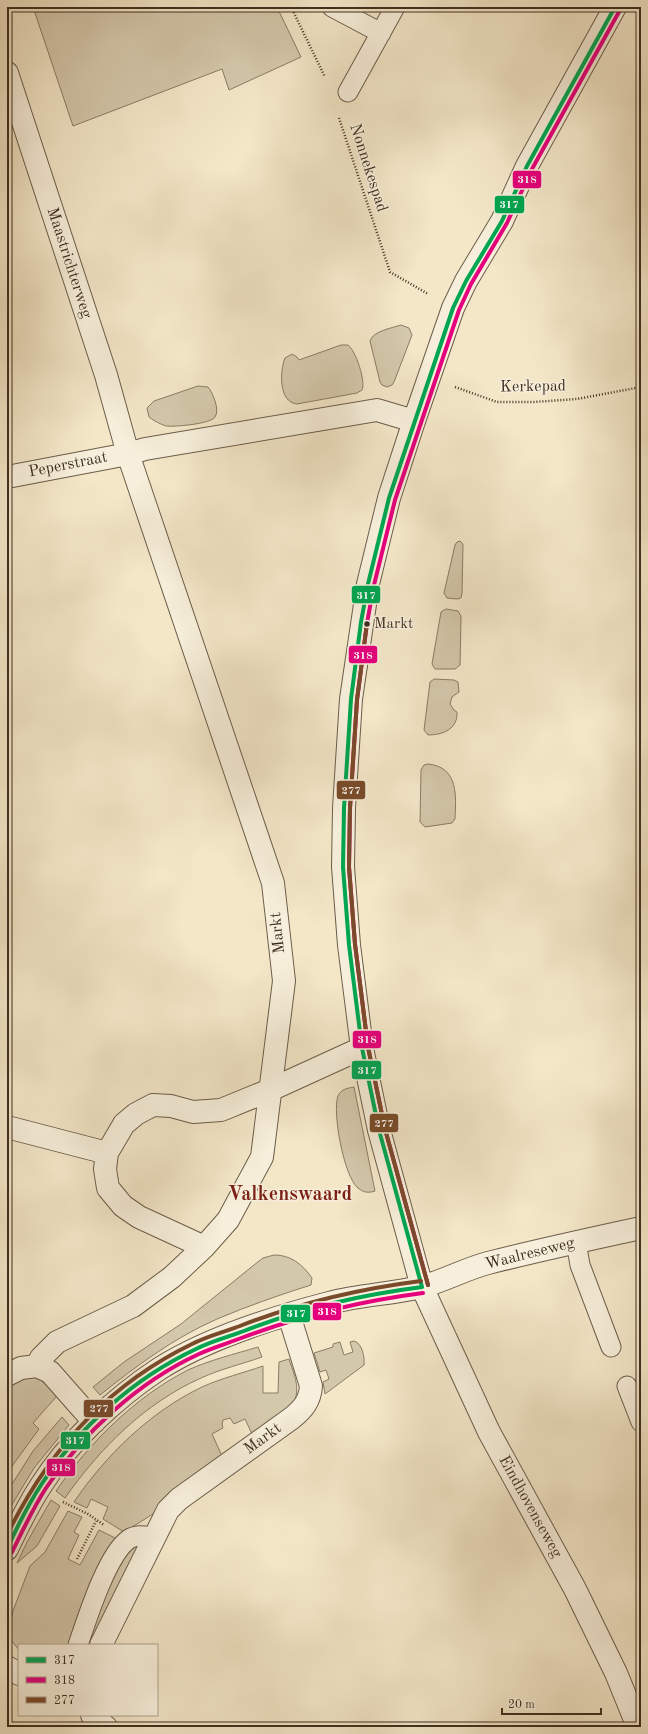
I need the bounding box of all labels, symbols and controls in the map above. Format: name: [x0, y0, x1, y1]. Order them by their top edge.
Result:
street label: Nonnekespad: [346, 122, 390, 214]
line badge: 318: [512, 170, 542, 189]
text: 318: [517, 175, 537, 186]
line badge: 317: [494, 195, 525, 214]
text: 317: [499, 200, 519, 211]
street label: Maastrichterweg: [44, 206, 95, 321]
street label: Kerkepad: [500, 378, 566, 396]
street label: Peperstraat: [27, 449, 109, 480]
line badge: 317: [351, 585, 381, 604]
text: 317: [356, 591, 376, 602]
place label: Markt: [374, 617, 413, 632]
marker: Markt: [362, 619, 372, 629]
line badge: 318: [348, 645, 378, 664]
text: 318: [353, 651, 373, 662]
line badge: 277: [336, 780, 366, 800]
text: 277: [341, 786, 361, 797]
street label: Markt: [268, 911, 288, 955]
line badge: 318: [352, 1030, 382, 1049]
text: 318: [357, 1035, 377, 1046]
line badge: 317: [351, 1060, 382, 1080]
text: 317: [357, 1066, 377, 1077]
line badge: 277: [369, 1113, 399, 1133]
text: 277: [374, 1119, 394, 1130]
district label: Valkenswaard: [228, 1185, 353, 1205]
street label: Waalreseweg: [484, 1235, 577, 1273]
line badge: 318: [312, 1302, 342, 1321]
line badge: 317: [280, 1304, 311, 1323]
text: 318: [317, 1307, 337, 1318]
text: 317: [286, 1309, 306, 1320]
line badge: 277: [83, 1399, 114, 1418]
text: 277: [89, 1404, 109, 1415]
street label: Markt: [241, 1420, 285, 1458]
line badge: 317: [60, 1431, 91, 1450]
text: 317: [65, 1436, 85, 1447]
street label: Eindhovenseweg: [495, 1453, 565, 1561]
line badge: 318: [46, 1458, 76, 1477]
text: 318: [51, 1463, 71, 1474]
legend: [18, 1644, 158, 1716]
text: 317: [54, 1655, 75, 1667]
text: 318: [54, 1675, 75, 1687]
scale bar: [502, 1690, 601, 1716]
text: 277: [54, 1695, 75, 1707]
text: 20 m: [508, 1699, 535, 1711]

